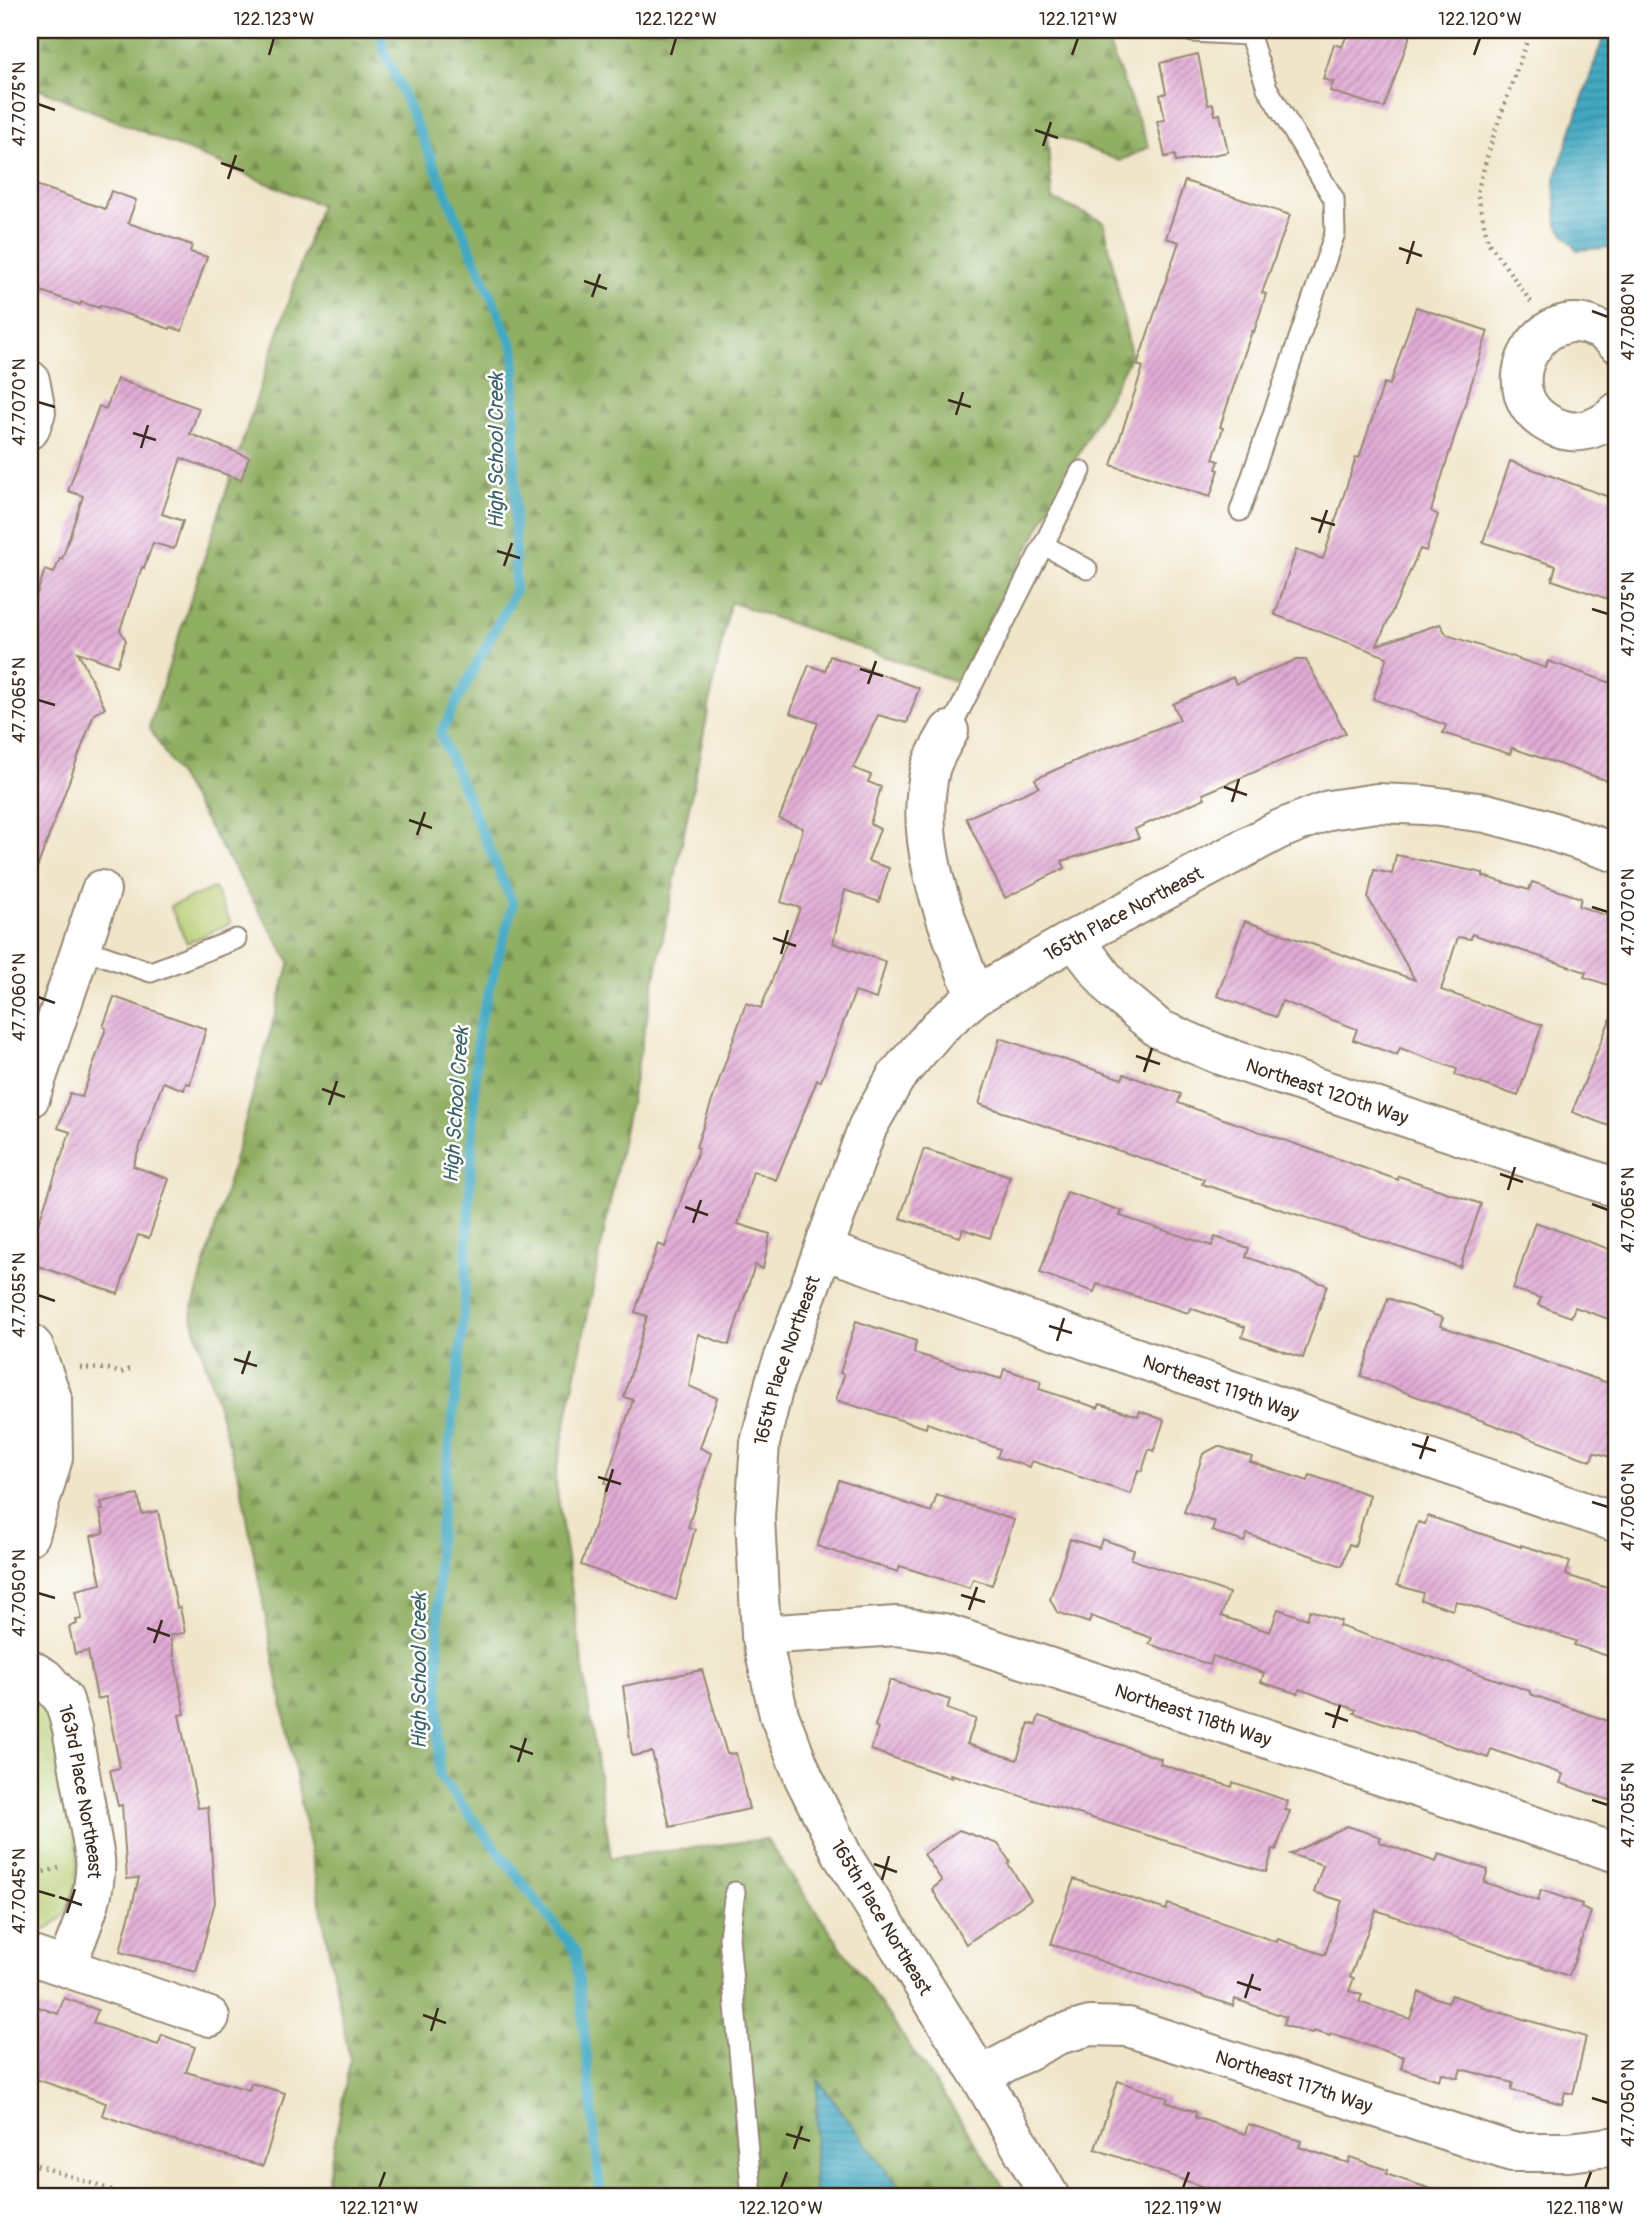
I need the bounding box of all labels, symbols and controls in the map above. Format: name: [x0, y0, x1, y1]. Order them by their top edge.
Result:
text: 122.123°W: [234, 8, 314, 31]
text: 122.122°W: [635, 8, 717, 31]
text: 122.121°W: [1039, 8, 1117, 31]
text: 122.120°W: [1438, 8, 1522, 31]
text: 47.7075°N: [8, 61, 31, 147]
text: 47.7080°N: [1617, 273, 1640, 361]
text: 47.7070°N: [8, 358, 31, 446]
water label: High School Creek: [483, 370, 510, 529]
text: 47.7075°N: [1617, 571, 1640, 657]
text: 47.7065°N: [8, 657, 31, 743]
street label: 165th Place Northeast: [1040, 861, 1208, 967]
text: 47.7070°N: [1617, 868, 1640, 956]
text: 47.7060°N: [8, 953, 31, 1041]
water label: High School Creek: [438, 1024, 476, 1184]
street label: Northeast 120th Way: [1243, 1054, 1411, 1130]
text: 47.7065°N: [1617, 1167, 1640, 1253]
text: 47.7055°N: [8, 1252, 31, 1338]
street label: 165th Place Northeast: [749, 1272, 826, 1448]
street label: Northeast 119th Way: [1140, 1350, 1302, 1426]
text: 47.7060°N: [1617, 1463, 1640, 1551]
text: 47.7050°N: [8, 1549, 31, 1637]
water label: High School Creek: [406, 1590, 433, 1749]
street label: Northeast 118th Way: [1112, 1679, 1274, 1752]
street label: 163rd Place Northeast: [53, 1702, 106, 1880]
text: 47.7055°N: [1617, 1762, 1640, 1848]
street label: 165th Place Northeast: [825, 1835, 937, 2000]
text: 47.7045°N: [8, 1848, 31, 1934]
street label: Northeast 117th Way: [1212, 2045, 1375, 2119]
text: 47.7050°N: [1617, 2059, 1640, 2147]
text: 122.121°W: [340, 2197, 418, 2220]
text: 122.120°W: [739, 2197, 823, 2220]
text: 122.119°W: [1144, 2197, 1222, 2220]
text: 122.118°W: [1546, 2197, 1624, 2220]

